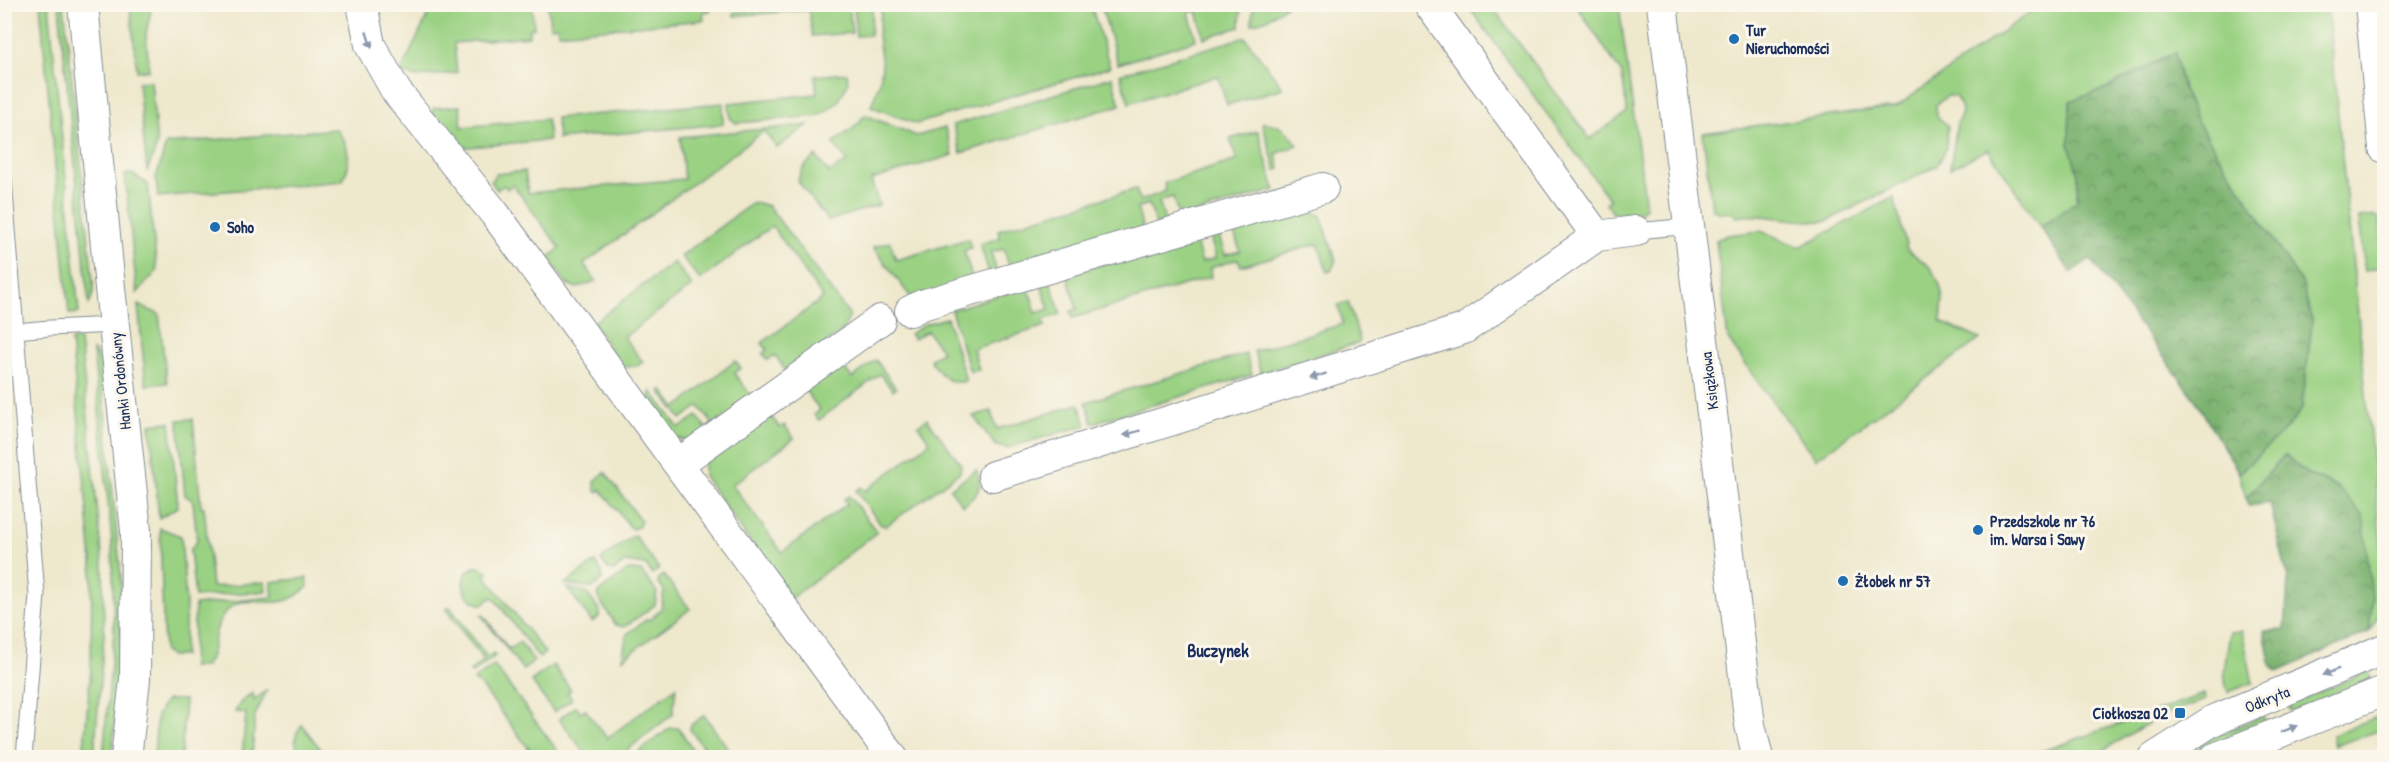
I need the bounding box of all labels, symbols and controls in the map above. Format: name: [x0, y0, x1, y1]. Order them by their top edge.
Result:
place label: Tur Nieruchomości: [1745, 19, 1830, 59]
one-way arrow: [365, 32, 375, 50]
marker: Tur Nieruchomości: [1727, 32, 1741, 46]
place label: Soho: [227, 216, 255, 238]
marker: Soho: [208, 220, 222, 234]
street label: Hanki Ordonówny: [104, 331, 136, 431]
street label: Książkowa: [1695, 351, 1723, 411]
one-way arrow: [1309, 371, 1327, 381]
one-way arrow: [1123, 429, 1141, 438]
place label: Przedszkole nr 76 im. Warsa i Sawy: [1990, 510, 2096, 551]
marker: Przedszkole nr 76 im. Warsa i Sawy: [1971, 523, 1985, 537]
place label: Żłobek nr 57: [1855, 570, 1931, 592]
marker: Żłobek nr 57: [1836, 574, 1850, 588]
district label: Buczynek: [1187, 638, 1249, 664]
one-way arrow: [2321, 667, 2339, 677]
street label: Odkryta: [2241, 680, 2293, 718]
place label: Ciołkosza 02: [2092, 702, 2169, 724]
marker: Ciołkosza 02: [2173, 706, 2187, 720]
one-way arrow: [2281, 724, 2299, 734]

